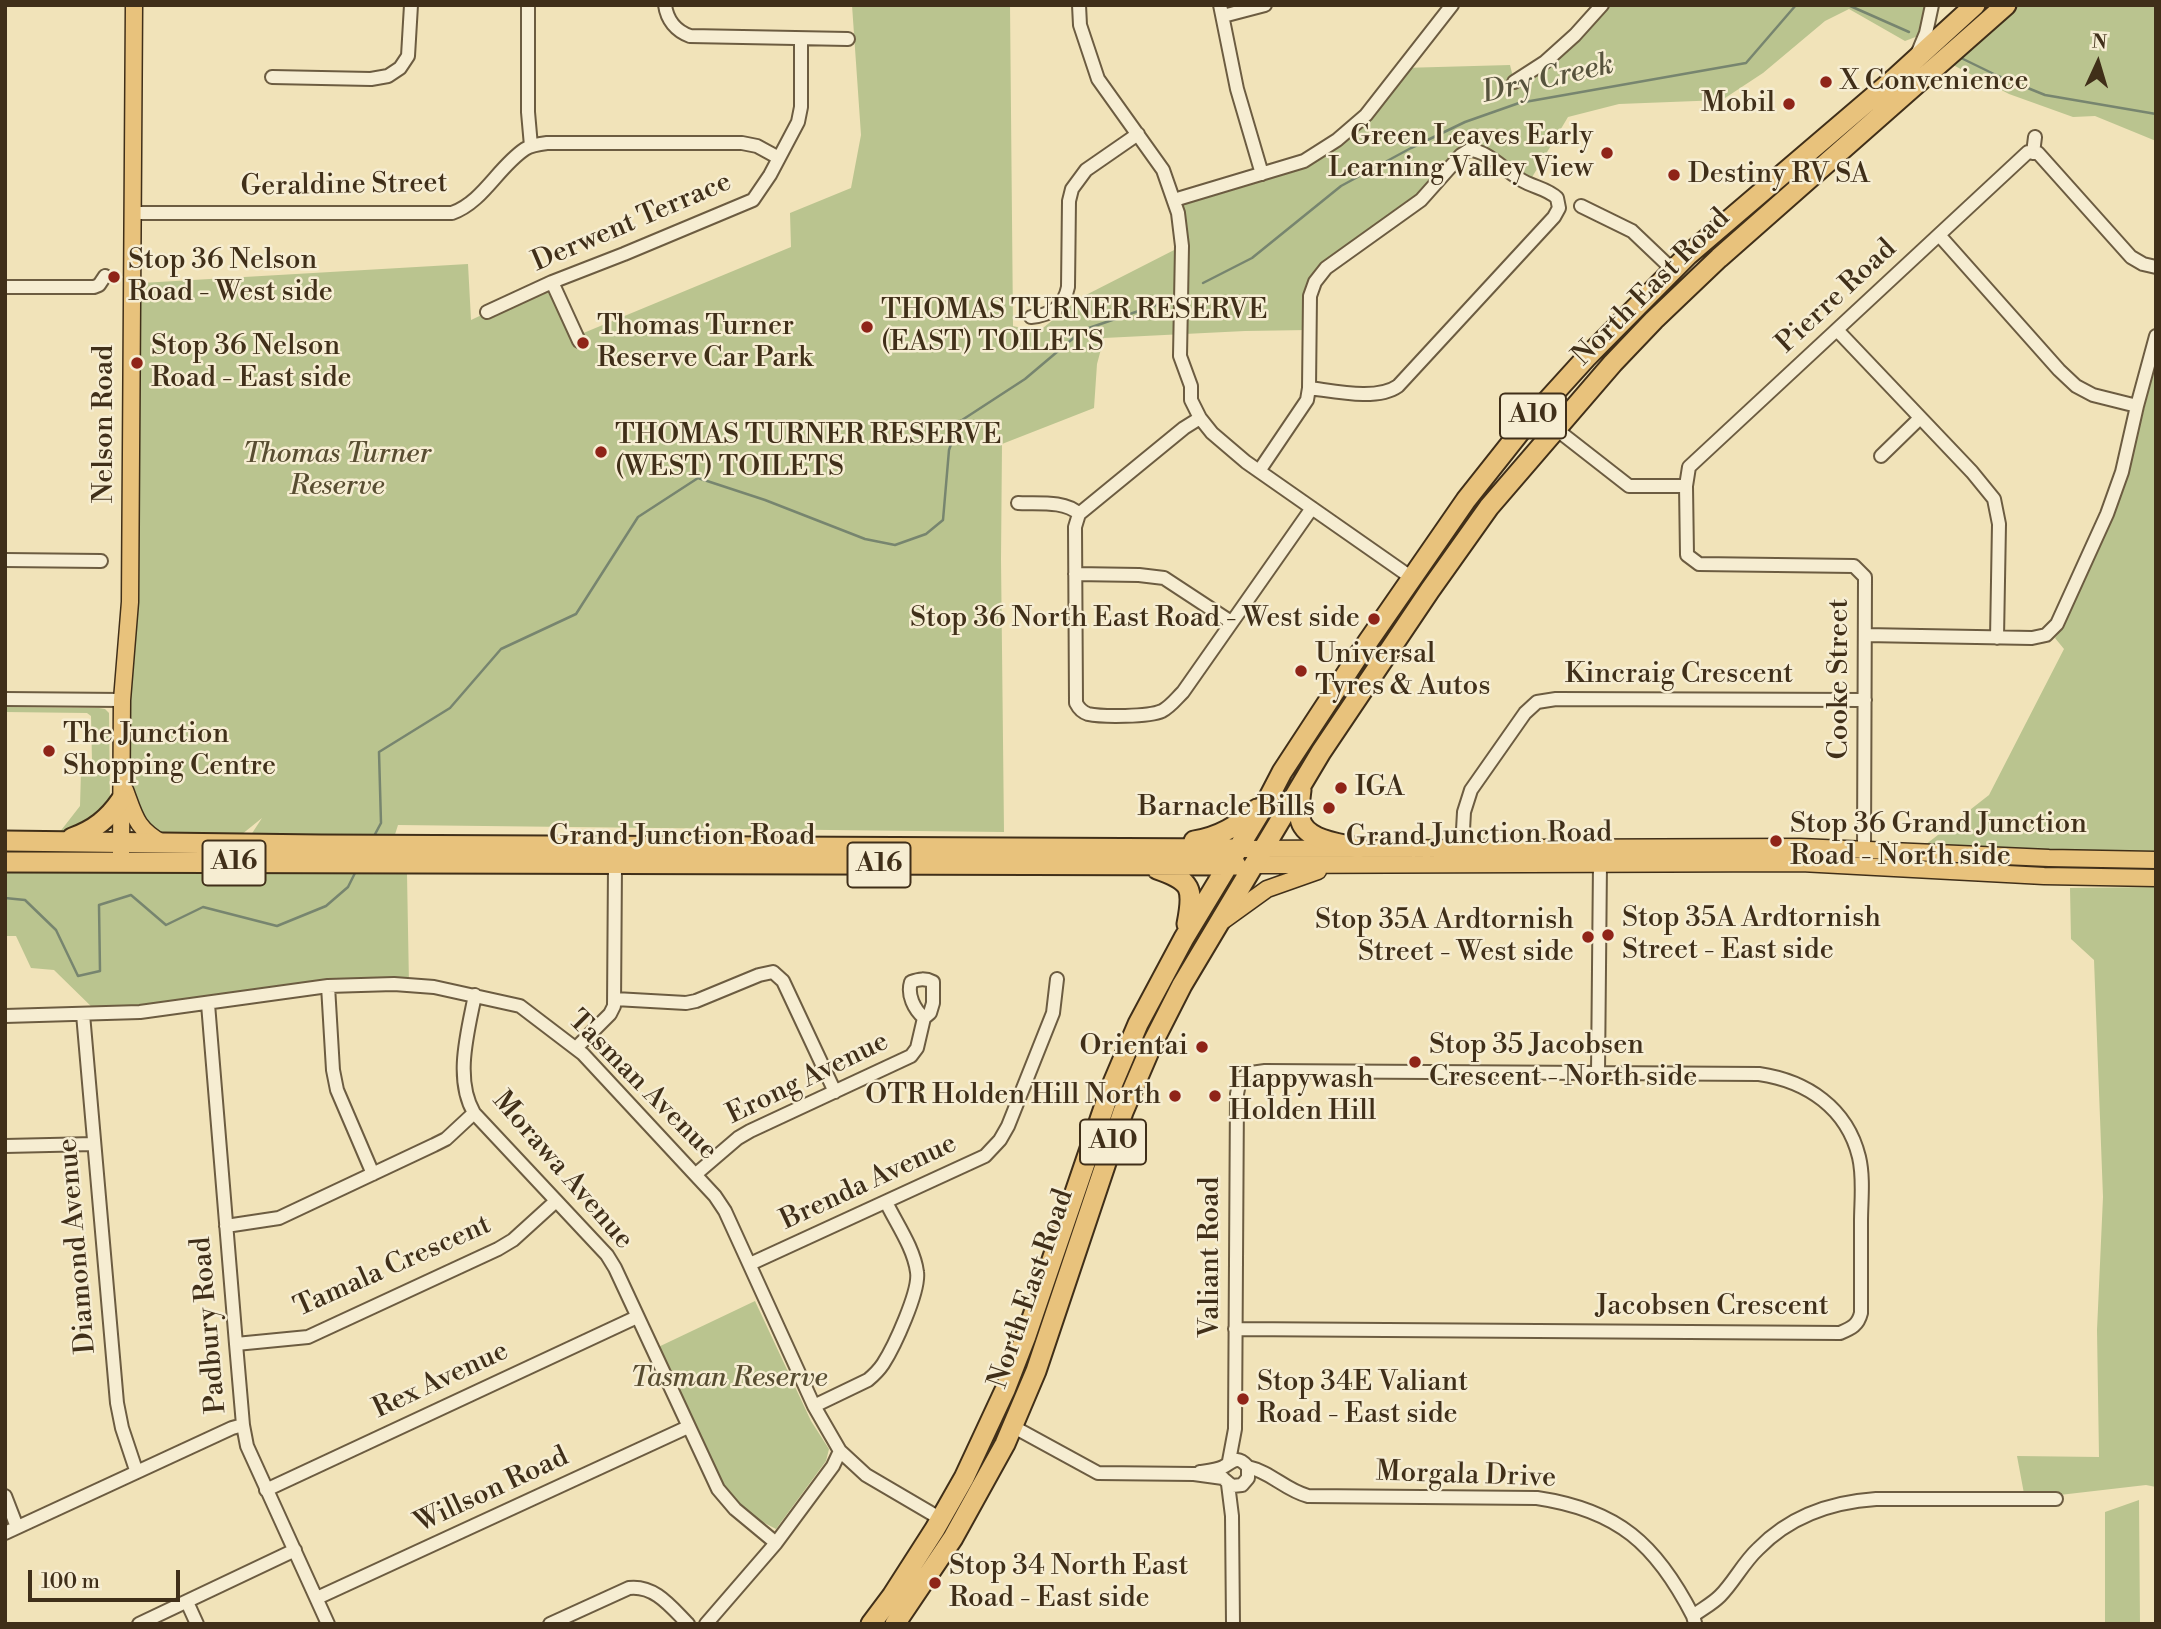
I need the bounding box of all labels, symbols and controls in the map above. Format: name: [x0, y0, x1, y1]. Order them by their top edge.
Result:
north arrow: [2063, 28, 2133, 98]
text: N: [2091, 30, 2108, 55]
water label: Dry Creek: [1478, 47, 1618, 113]
place label: X Convenience: [1840, 65, 2029, 99]
marker: X Convenience: [1818, 74, 1834, 90]
place label: Mobil: [1701, 87, 1775, 121]
marker: Mobil: [1781, 96, 1797, 112]
place label: Green Leaves Early Learning Valley View: [1328, 120, 1593, 186]
marker: Green Leaves Early Learning Valley View: [1599, 145, 1615, 161]
place label: Destiny RV SA: [1688, 158, 1870, 192]
street label: Derwent Terrace: [527, 166, 737, 280]
street label: Geraldine Street: [240, 167, 448, 205]
marker: Destiny RV SA: [1666, 167, 1682, 183]
street label: North East Road: [1566, 202, 1738, 374]
street label: Pierre Road: [1770, 233, 1904, 361]
place label: Stop 36 Nelson Road - West side: [128, 244, 333, 310]
marker: Stop 36 Nelson Road - West side: [106, 269, 122, 285]
place label: THOMAS TURNER RESERVE (EAST) TOILETS: [881, 294, 1268, 360]
place label: Thomas Turner Reserve Car Park: [597, 310, 813, 376]
marker: THOMAS TURNER RESERVE (EAST) TOILETS: [859, 319, 875, 335]
place label: Stop 36 Nelson Road - East side: [151, 330, 352, 396]
marker: Thomas Turner Reserve Car Park: [575, 335, 591, 351]
street label: Nelson Road: [88, 345, 122, 503]
marker: Stop 36 Nelson Road - East side: [129, 355, 145, 371]
road number: A10: [1500, 394, 1566, 438]
place label: THOMAS TURNER RESERVE (WEST) TOILETS: [615, 419, 1002, 485]
park label: Thomas Turner Reserve: [243, 438, 431, 504]
marker: THOMAS TURNER RESERVE (WEST) TOILETS: [593, 444, 609, 460]
street label: Cooke Street: [1823, 598, 1857, 760]
place label: Stop 36 North East Road - West side: [910, 602, 1360, 636]
marker: Stop 36 North East Road - West side: [1366, 611, 1382, 627]
place label: Universal Tyres & Autos: [1315, 638, 1491, 704]
street label: Kincraig Crescent: [1565, 658, 1793, 692]
marker: Universal Tyres & Autos: [1293, 663, 1309, 679]
place label: The Junction Shopping Centre: [63, 718, 276, 784]
marker: The Junction Shopping Centre: [41, 743, 57, 759]
place label: IGA: [1355, 771, 1404, 805]
marker: IGA: [1333, 780, 1349, 796]
place label: Barnacle Bills: [1138, 791, 1315, 825]
marker: Barnacle Bills: [1321, 800, 1337, 816]
place label: Stop 36 Grand Junction Road - North side: [1790, 808, 2087, 874]
street label: Grand Junction Road: [1346, 817, 1612, 855]
street label: Grand Junction Road: [549, 820, 815, 854]
marker: Stop 36 Grand Junction Road - North side: [1768, 833, 1784, 849]
road number: A16: [202, 841, 266, 886]
road number: A16: [848, 842, 910, 888]
place label: Stop 35A Ardtornish Street - East side: [1622, 902, 1881, 968]
place label: Stop 35A Ardtornish Street - West side: [1315, 904, 1574, 970]
marker: Stop 35A Ardtornish Street - East side: [1600, 927, 1616, 943]
marker: Stop 35A Ardtornish Street - West side: [1580, 929, 1596, 945]
street label: Tasman Avenue: [560, 1004, 724, 1168]
street label: Erong Avenue: [722, 1025, 894, 1133]
place label: Stop 35 Jacobsen Crescent - North side: [1429, 1029, 1697, 1095]
place label: Orientai: [1080, 1030, 1188, 1064]
marker: Orientai: [1194, 1039, 1210, 1055]
marker: Stop 35 Jacobsen Crescent - North side: [1407, 1054, 1423, 1070]
place label: Happywash Holden Hill: [1229, 1063, 1376, 1129]
place label: OTR Holden Hill North: [865, 1079, 1161, 1113]
street label: Morawa Avenue: [484, 1085, 640, 1257]
marker: OTR Holden Hill North: [1167, 1088, 1183, 1104]
marker: Happywash Holden Hill: [1207, 1088, 1223, 1104]
road number: A10: [1080, 1120, 1146, 1164]
street label: Brenda Avenue: [776, 1128, 962, 1238]
street label: Diamond Avenue: [52, 1137, 104, 1355]
street label: Valiant Road: [1194, 1177, 1228, 1337]
street label: North East Road: [982, 1185, 1082, 1393]
street label: Tamala Crescent: [290, 1209, 496, 1325]
street label: Padbury Road: [186, 1235, 234, 1415]
street label: Jacobsen Crescent: [1595, 1290, 1829, 1324]
street label: Rex Avenue: [368, 1335, 514, 1427]
park label: Tasman Reserve: [631, 1362, 827, 1396]
place label: Stop 34E Valiant Road - East side: [1257, 1366, 1468, 1432]
marker: Stop 34E Valiant Road - East side: [1235, 1391, 1251, 1407]
street label: Willson Road: [410, 1441, 574, 1541]
street label: Morgala Drive: [1375, 1456, 1557, 1496]
place label: Stop 34 North East Road - East side: [949, 1550, 1188, 1616]
scale bar: [32, 1556, 184, 1600]
text: 100 m: [41, 1569, 100, 1595]
marker: Stop 34 North East Road - East side: [927, 1575, 943, 1591]

